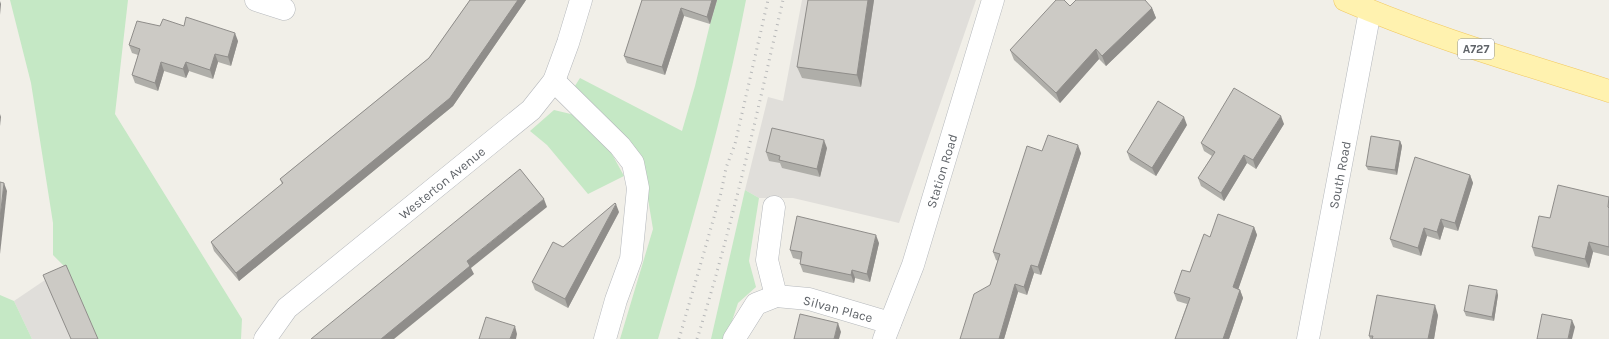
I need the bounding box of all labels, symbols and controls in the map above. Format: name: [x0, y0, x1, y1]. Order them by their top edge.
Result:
road number: A727: [1458, 39, 1494, 59]
street label: Station Road: [924, 132, 960, 210]
street label: South Road: [1326, 140, 1354, 210]
street label: Westerton Avenue: [396, 143, 488, 222]
street label: Silvan Place: [802, 293, 875, 326]

